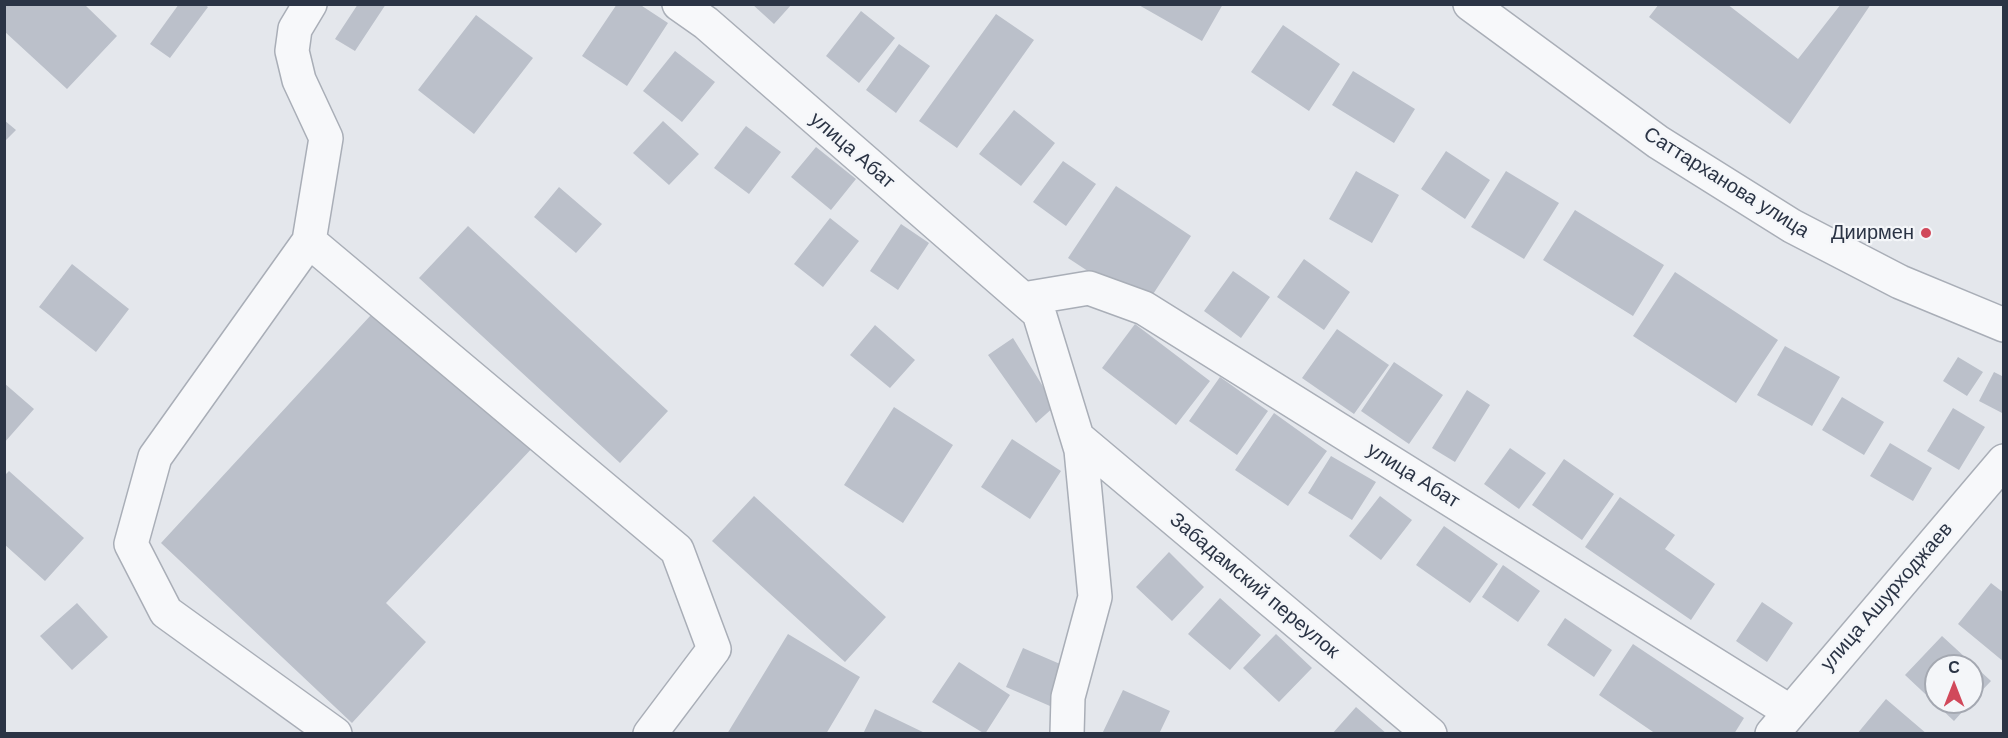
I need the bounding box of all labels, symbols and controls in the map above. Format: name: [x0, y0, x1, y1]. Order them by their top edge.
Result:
street label: улица Абат: [805, 108, 899, 194]
street label: Саттарханова улица: [1639, 122, 1813, 244]
place label: Диирмен: [1831, 221, 1914, 245]
marker: Диирмен: [1919, 226, 1933, 240]
street label: улица Абат: [1362, 438, 1464, 514]
street label: Забадамский переулок: [1164, 508, 1344, 664]
street label: улица Ашурходжаев: [1816, 518, 1958, 676]
north arrow: [1924, 654, 1984, 714]
text: С: [1948, 659, 1960, 676]

